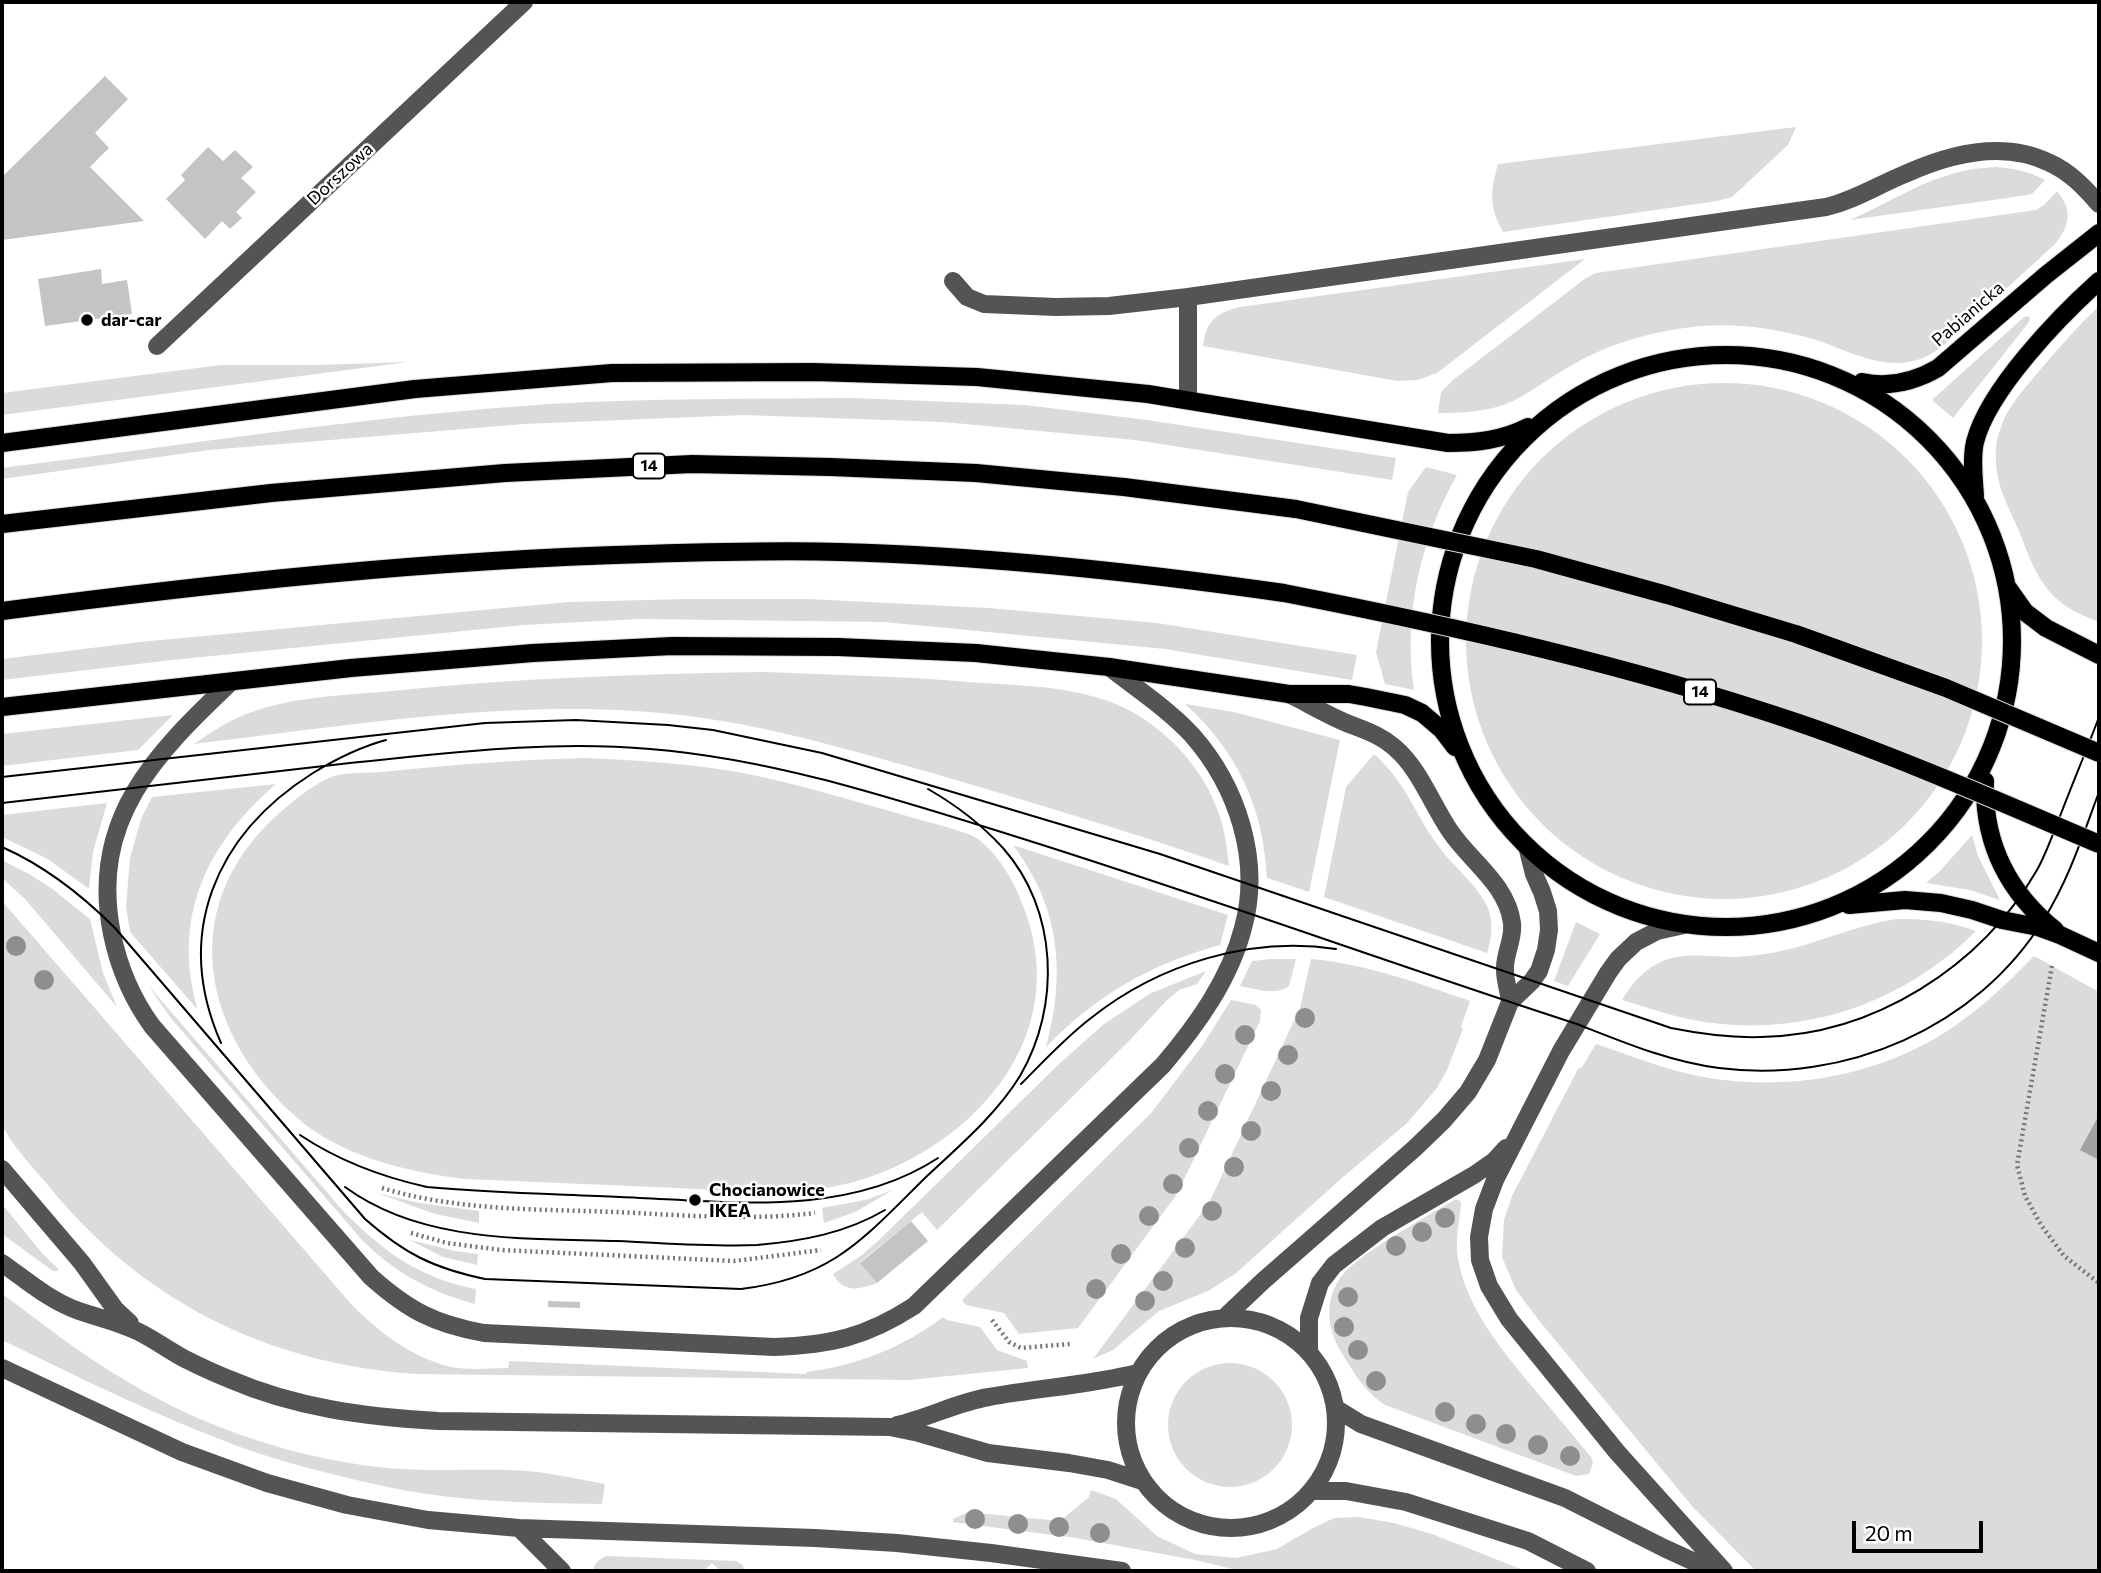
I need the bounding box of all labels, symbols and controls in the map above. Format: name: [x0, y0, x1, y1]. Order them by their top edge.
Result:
street label: Dorszowa: [303, 138, 377, 210]
street label: Pabianicka: [1928, 277, 2008, 351]
place label: dar-car: [101, 309, 162, 331]
marker: dar-car: [79, 312, 95, 328]
road number: 14: [633, 453, 665, 478]
road number: 14: [1684, 680, 1716, 705]
place label: Chocianowice IKEA: [709, 1179, 825, 1222]
marker: Chocianowice IKEA: [687, 1192, 703, 1208]
scale bar: [1856, 1506, 1987, 1550]
text: 20 m: [1865, 1520, 1913, 1545]

